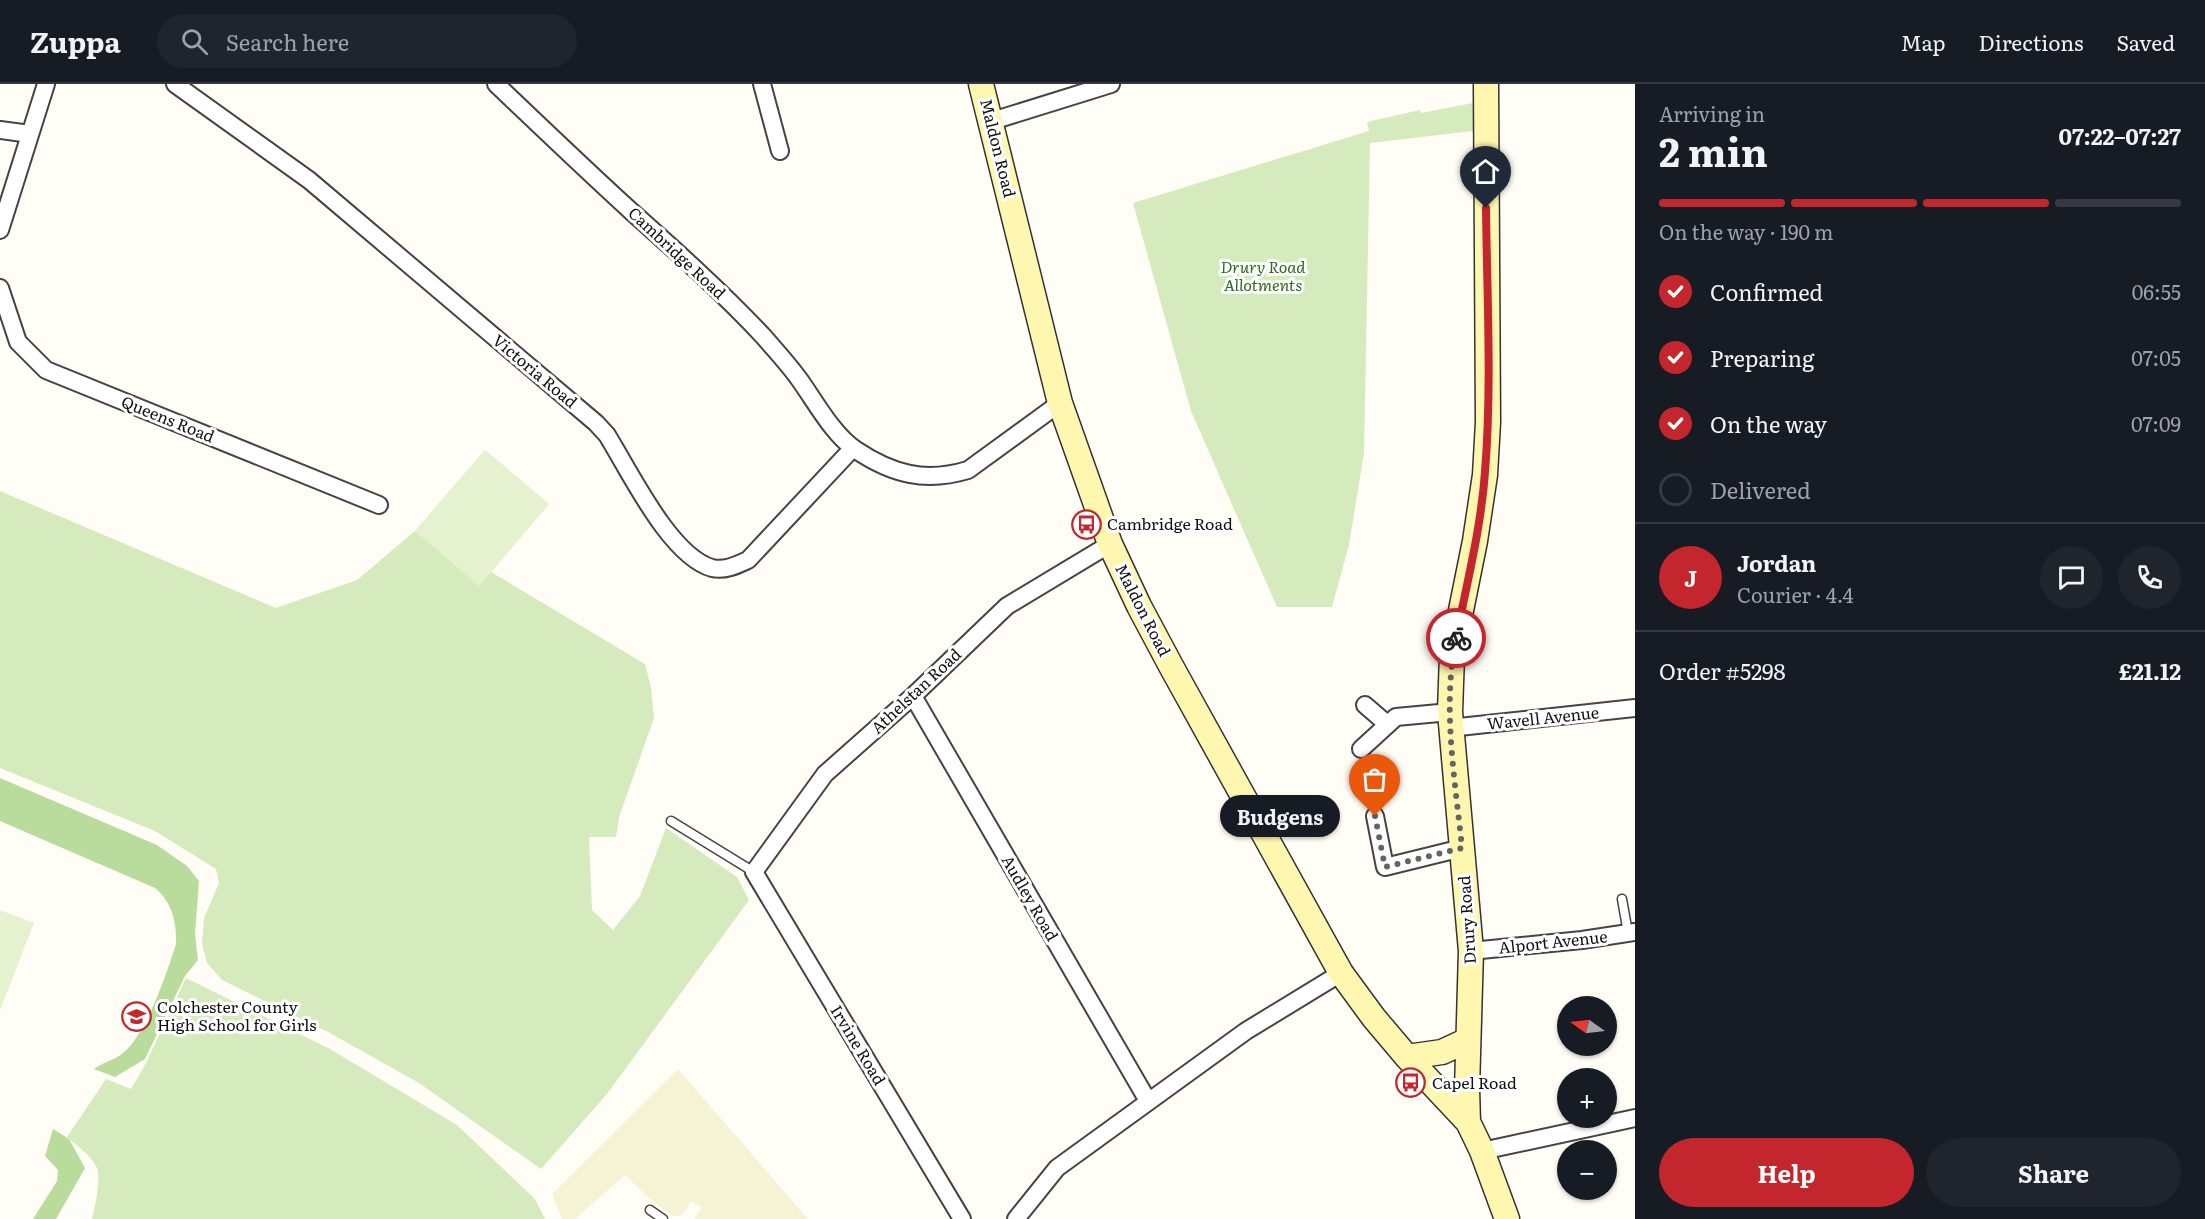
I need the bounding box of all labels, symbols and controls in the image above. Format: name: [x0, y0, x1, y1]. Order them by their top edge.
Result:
search box: [157, 14, 577, 68]
text: Zuppa: [30, 20, 121, 62]
icon: search: [178, 25, 211, 58]
text: Search here: [226, 25, 349, 58]
text: Map: [1901, 26, 1946, 57]
text: Directions: [1979, 26, 2084, 57]
text: Saved: [2117, 26, 2175, 57]
street label: Maldon Road: [975, 96, 1023, 200]
text: Arriving in: [1659, 98, 1765, 128]
text: 07:22–07:27: [2059, 119, 2181, 152]
text: 2 min: [1659, 121, 1768, 179]
pin: [1460, 146, 1511, 208]
icon: home: [1469, 155, 1502, 188]
street label: Cambridge Road: [624, 201, 732, 304]
text: On the way · 190 m: [1659, 216, 1833, 246]
park label: Drury Road Allotments: [1221, 254, 1306, 296]
icon: check: [1659, 275, 1692, 308]
text: Confirmed: [1710, 275, 1823, 308]
text: 06:55: [2132, 276, 2181, 306]
street label: Victoria Road: [488, 328, 583, 413]
icon: check: [1659, 341, 1692, 374]
text: Preparing: [1710, 341, 1814, 374]
text: 07:05: [2131, 342, 2181, 372]
street label: Queens Road: [118, 389, 219, 448]
icon: check: [1659, 407, 1692, 440]
text: On the way: [1710, 407, 1827, 440]
text: 07:09: [2131, 408, 2181, 438]
text: Delivered: [1710, 473, 1811, 506]
bus stop icon: Cambridge Road: [1070, 508, 1102, 540]
place label: Cambridge Road: [1107, 511, 1233, 535]
text: Jordan: [1737, 546, 1816, 579]
button: chat: [2040, 546, 2103, 609]
button: phone: [2118, 546, 2181, 609]
street label: Maldon Road: [1110, 559, 1178, 660]
text: J: [1684, 561, 1697, 594]
text: Courier · 4.4: [1737, 579, 1854, 609]
courier: [1426, 608, 1486, 668]
icon: bike: [1440, 622, 1473, 655]
street label: Athelstan Road: [865, 642, 966, 739]
text: Order #5298: [1659, 654, 1786, 687]
text: £21.12: [2119, 654, 2181, 687]
street label: Wavell Avenue: [1486, 699, 1600, 735]
pin: [1349, 754, 1400, 816]
icon: bag: [1358, 763, 1391, 796]
callout: Budgens: [1219, 795, 1339, 837]
text: Budgens: [1237, 801, 1323, 831]
street label: Audley Road: [997, 850, 1065, 945]
street label: Drury Road: [1451, 875, 1481, 965]
street label: Alport Avenue: [1497, 923, 1609, 959]
place label: Colchester County High School for Girls: [157, 994, 317, 1036]
north arrow: [1557, 996, 1617, 1056]
map controls: [1557, 996, 1617, 1200]
school or university icon: Colchester County High School for Girls: [120, 1000, 152, 1032]
street label: Irvine Road: [825, 1000, 892, 1089]
bus stop icon: Capel Road: [1395, 1067, 1427, 1099]
button: +: [1557, 1068, 1617, 1128]
place label: Capel Road: [1432, 1070, 1517, 1094]
button: Help: [1659, 1138, 1914, 1207]
button: Share: [1926, 1138, 2181, 1207]
button: −: [1557, 1140, 1617, 1200]

